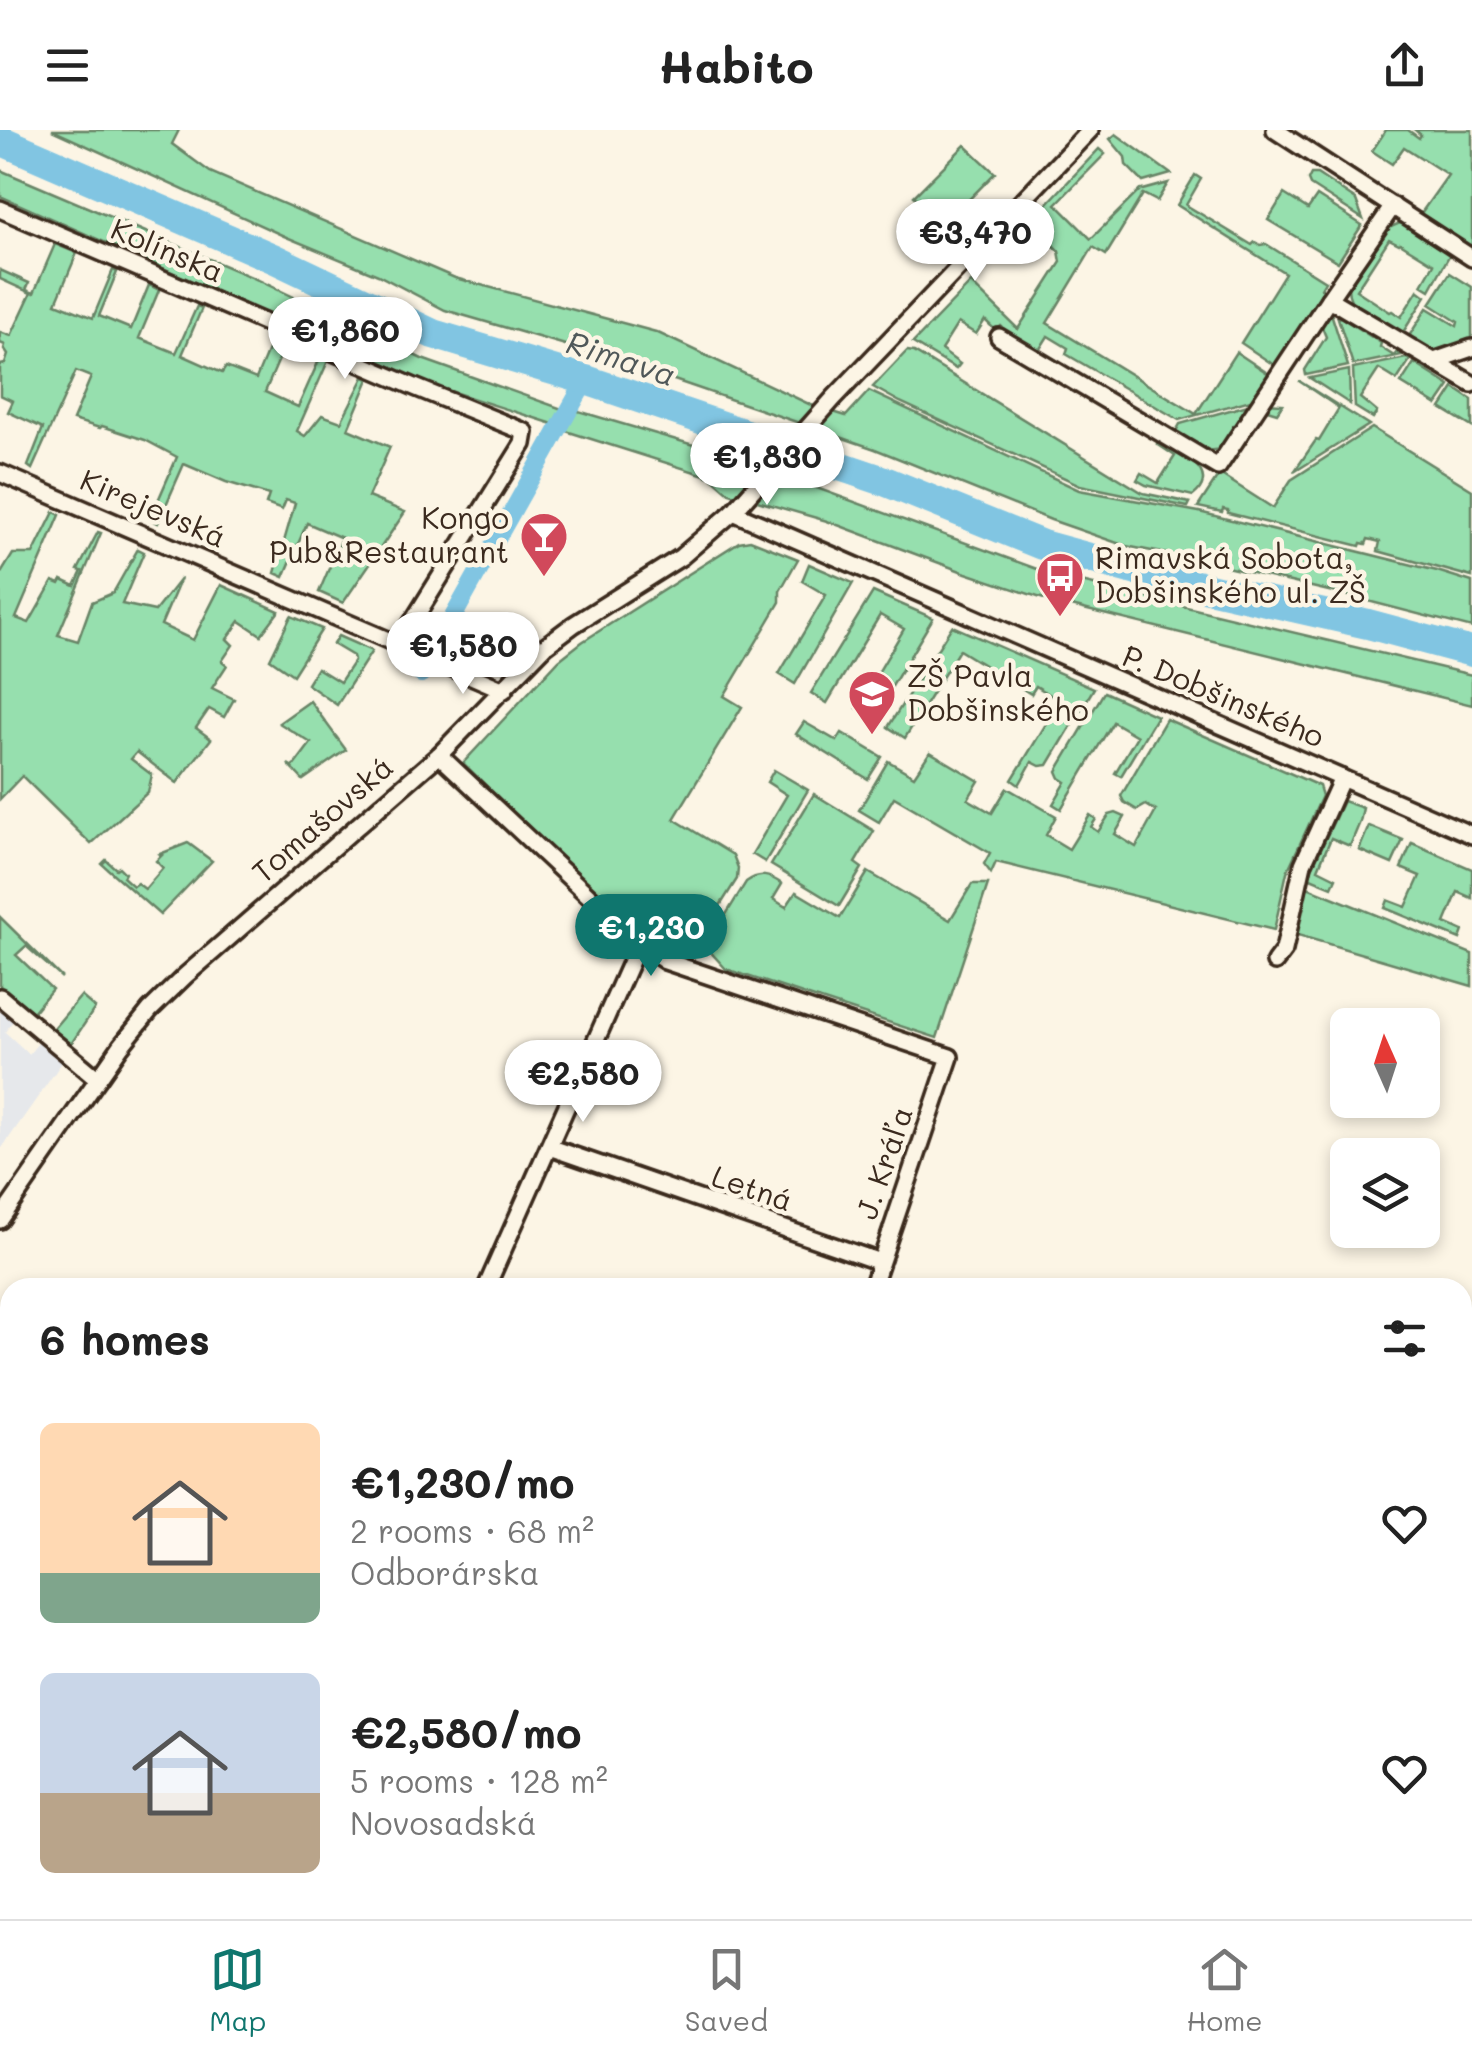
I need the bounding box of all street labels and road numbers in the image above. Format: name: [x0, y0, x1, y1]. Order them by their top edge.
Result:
street label: Kolínska: [105, 208, 230, 291]
street label: Kirejevská: [75, 459, 233, 556]
street label: P. Dobšinského: [1117, 635, 1331, 756]
street label: Tomašovská: [243, 746, 401, 891]
street label: J. Kráľa: [845, 1101, 921, 1224]
street label: Letná: [707, 1155, 798, 1220]

